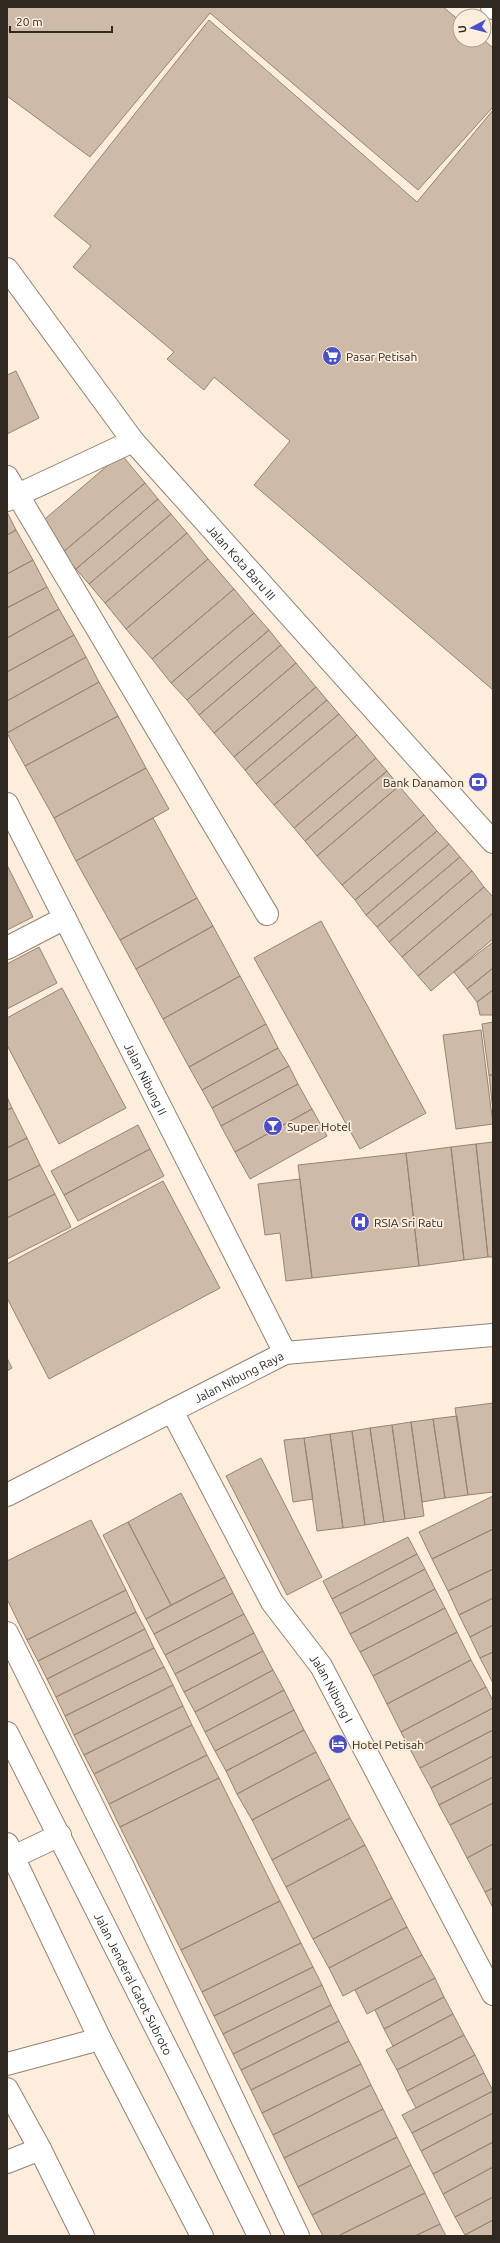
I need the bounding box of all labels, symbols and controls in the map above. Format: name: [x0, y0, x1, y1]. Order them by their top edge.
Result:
scale bar: [10, 8, 112, 34]
north arrow: [452, 8, 492, 48]
text: 20 m: [16, 15, 43, 28]
text: U: [456, 25, 469, 34]
supermarket icon: Pasar Petisah: [321, 345, 343, 367]
place label: Pasar Petisah: [346, 350, 417, 363]
street label: Jalan Kota Baru III: [205, 522, 279, 602]
bank icon: Bank Danamon: [467, 771, 489, 793]
place label: Bank Danamon: [383, 776, 464, 789]
street label: Jalan Nibung II: [122, 1041, 170, 1117]
bar icon: Super Hotel: [262, 1115, 284, 1137]
place label: Super Hotel: [287, 1120, 351, 1133]
hospital icon: RSIA Sri Ratu: [349, 1211, 371, 1233]
place label: RSIA Sri Ratu: [374, 1216, 443, 1229]
street label: Jalan Nibung Raya: [192, 1349, 285, 1405]
street label: Jalan Nibung I: [308, 1652, 356, 1725]
hotel icon: Hotel Petisah: [327, 1733, 349, 1755]
place label: Hotel Petisah: [352, 1738, 424, 1751]
street label: Jalan Jenderal Gatot Subroto: [92, 1911, 175, 2057]

